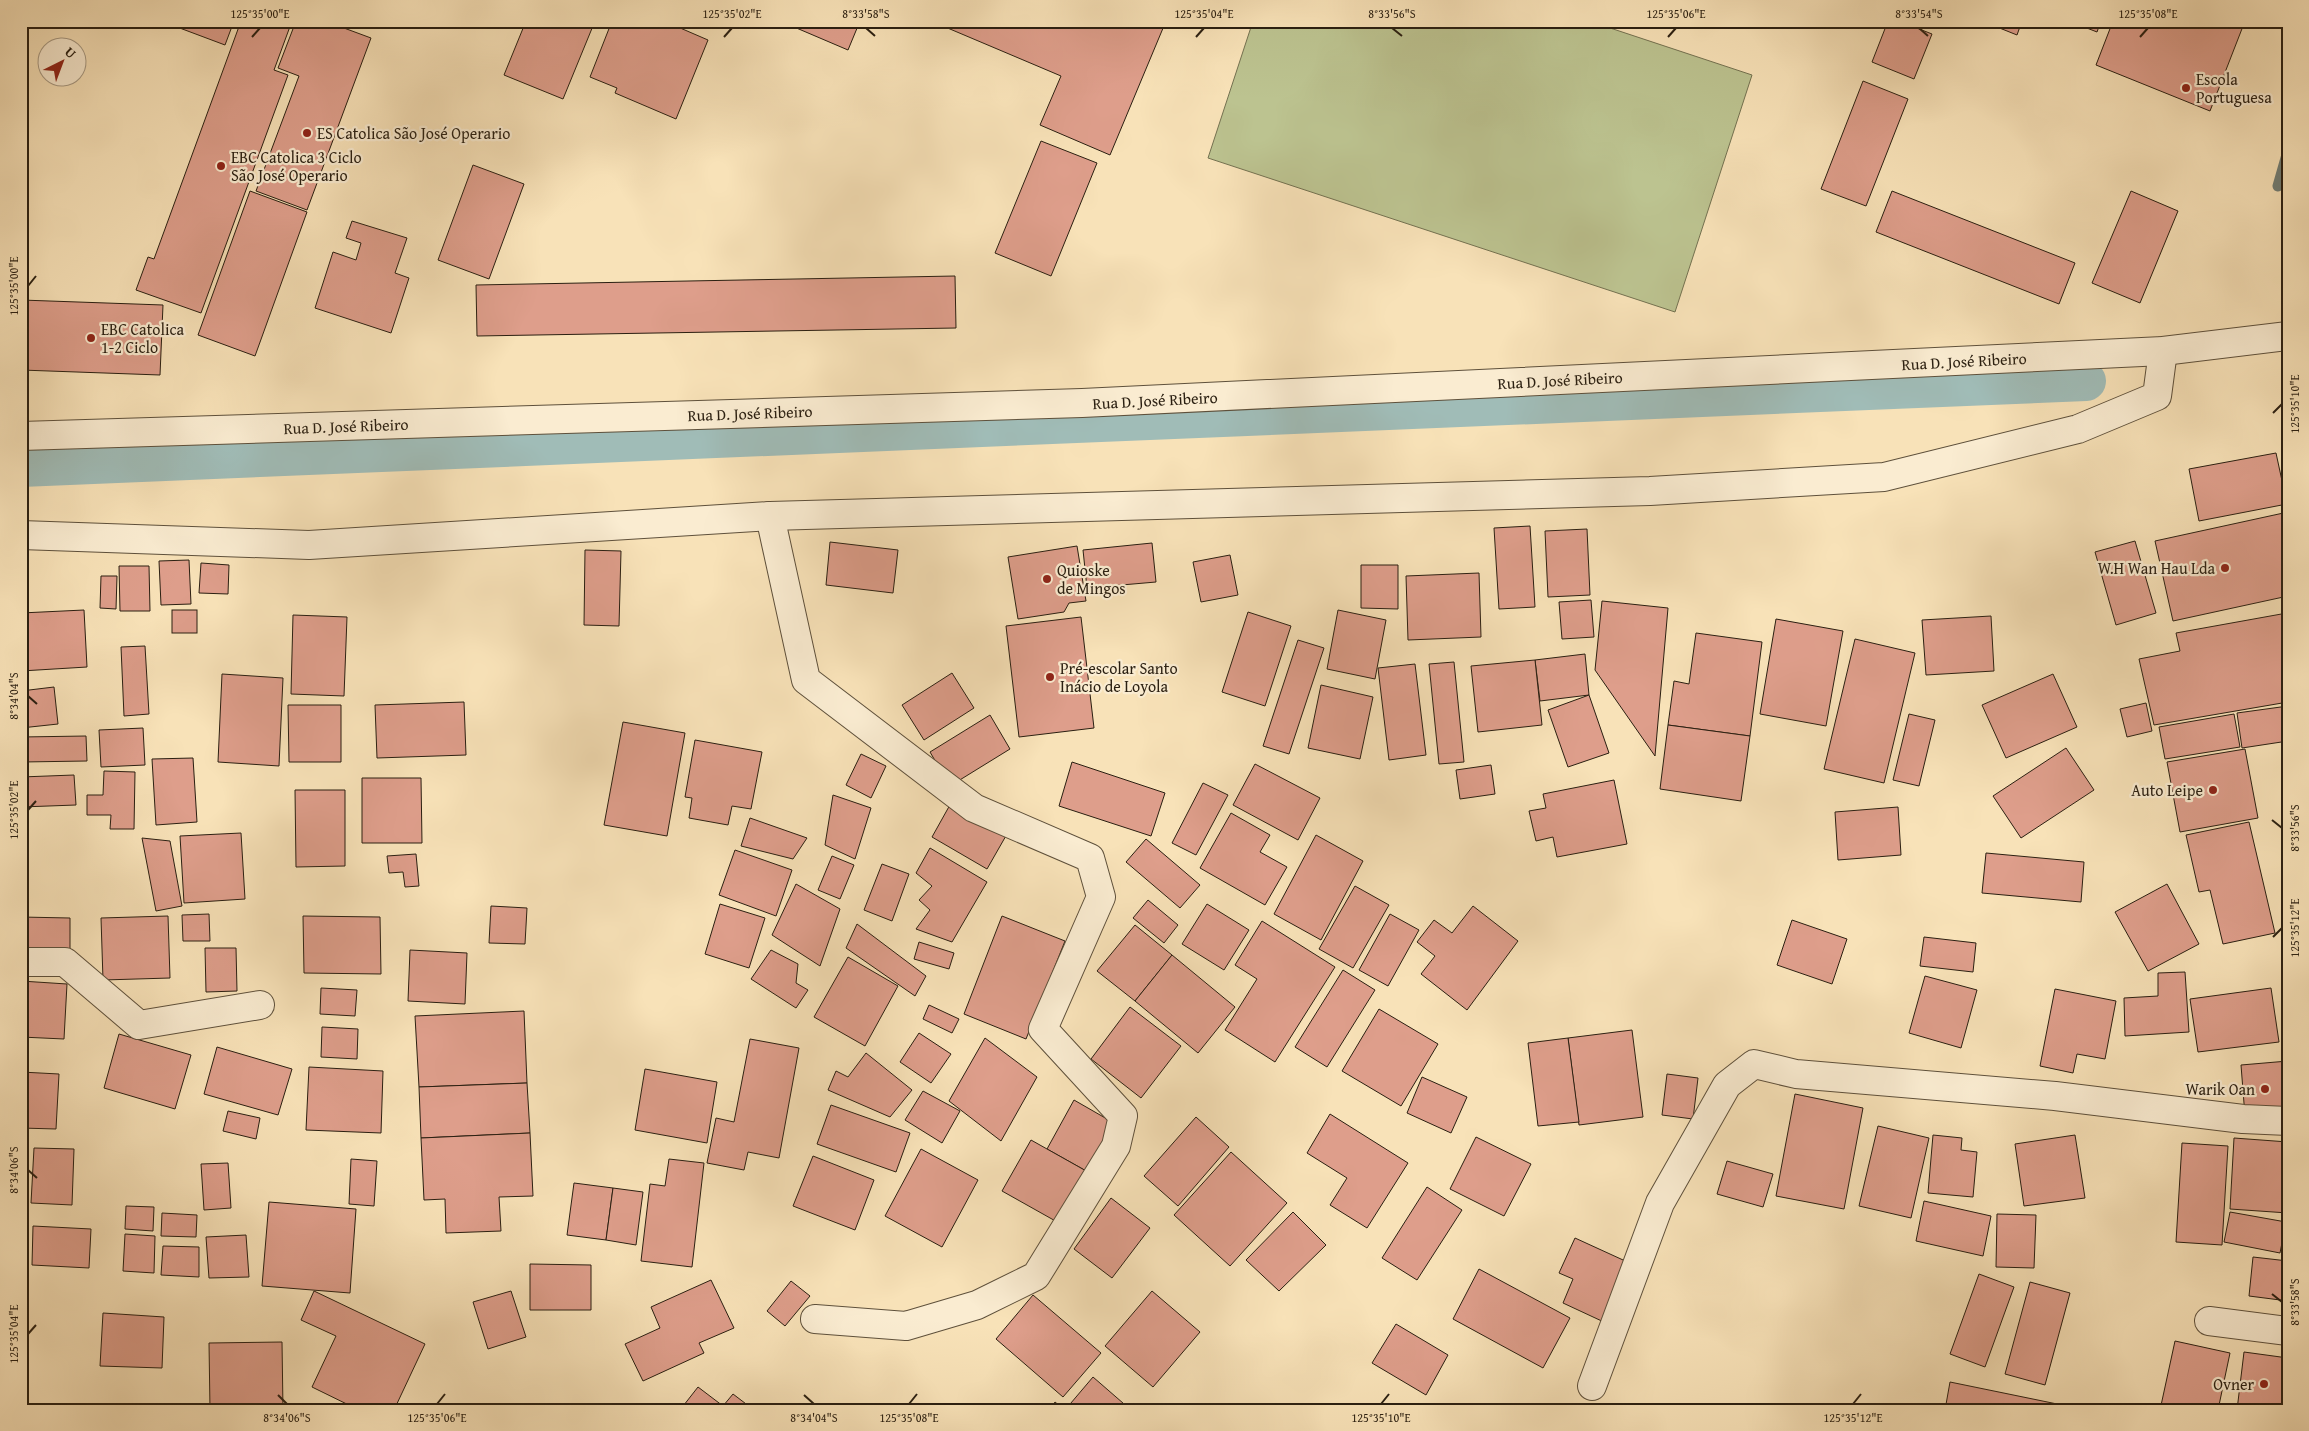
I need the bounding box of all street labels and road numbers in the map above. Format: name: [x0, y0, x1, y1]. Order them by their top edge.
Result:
street label: Rua D. José Ribeiro: [1901, 346, 2027, 376]
street label: Rua D. José Ribeiro: [1497, 365, 1623, 395]
street label: Rua D. José Ribeiro: [1092, 385, 1218, 415]
street label: Rua D. José Ribeiro: [687, 399, 813, 427]
street label: Rua D. José Ribeiro: [283, 412, 409, 440]

